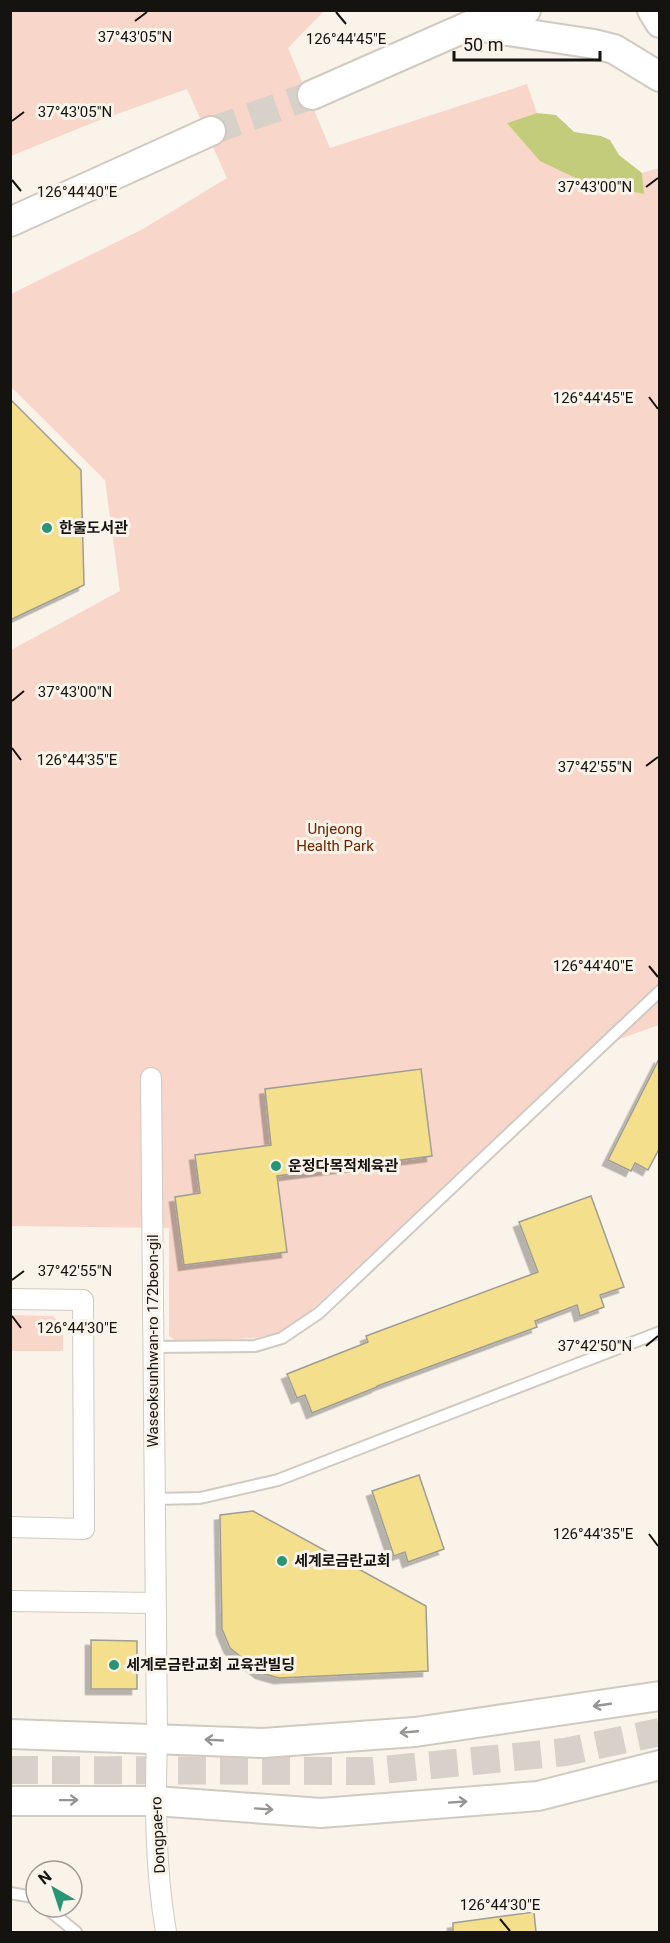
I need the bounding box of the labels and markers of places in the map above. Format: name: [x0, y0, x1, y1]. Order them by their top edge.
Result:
place label: 한울도서관: [59, 519, 128, 537]
marker: 한울도서관: [40, 521, 54, 535]
place label: 운정다목적체육관: [288, 1157, 399, 1175]
marker: 운정다목적체육관: [269, 1159, 283, 1173]
place label: 세계로금란교회: [294, 1552, 391, 1570]
marker: 세계로금란교회: [275, 1554, 289, 1568]
place label: 세계로금란교회 교육관빌딩: [126, 1656, 295, 1674]
marker: 세계로금란교회 교육관빌딩: [107, 1658, 121, 1672]

